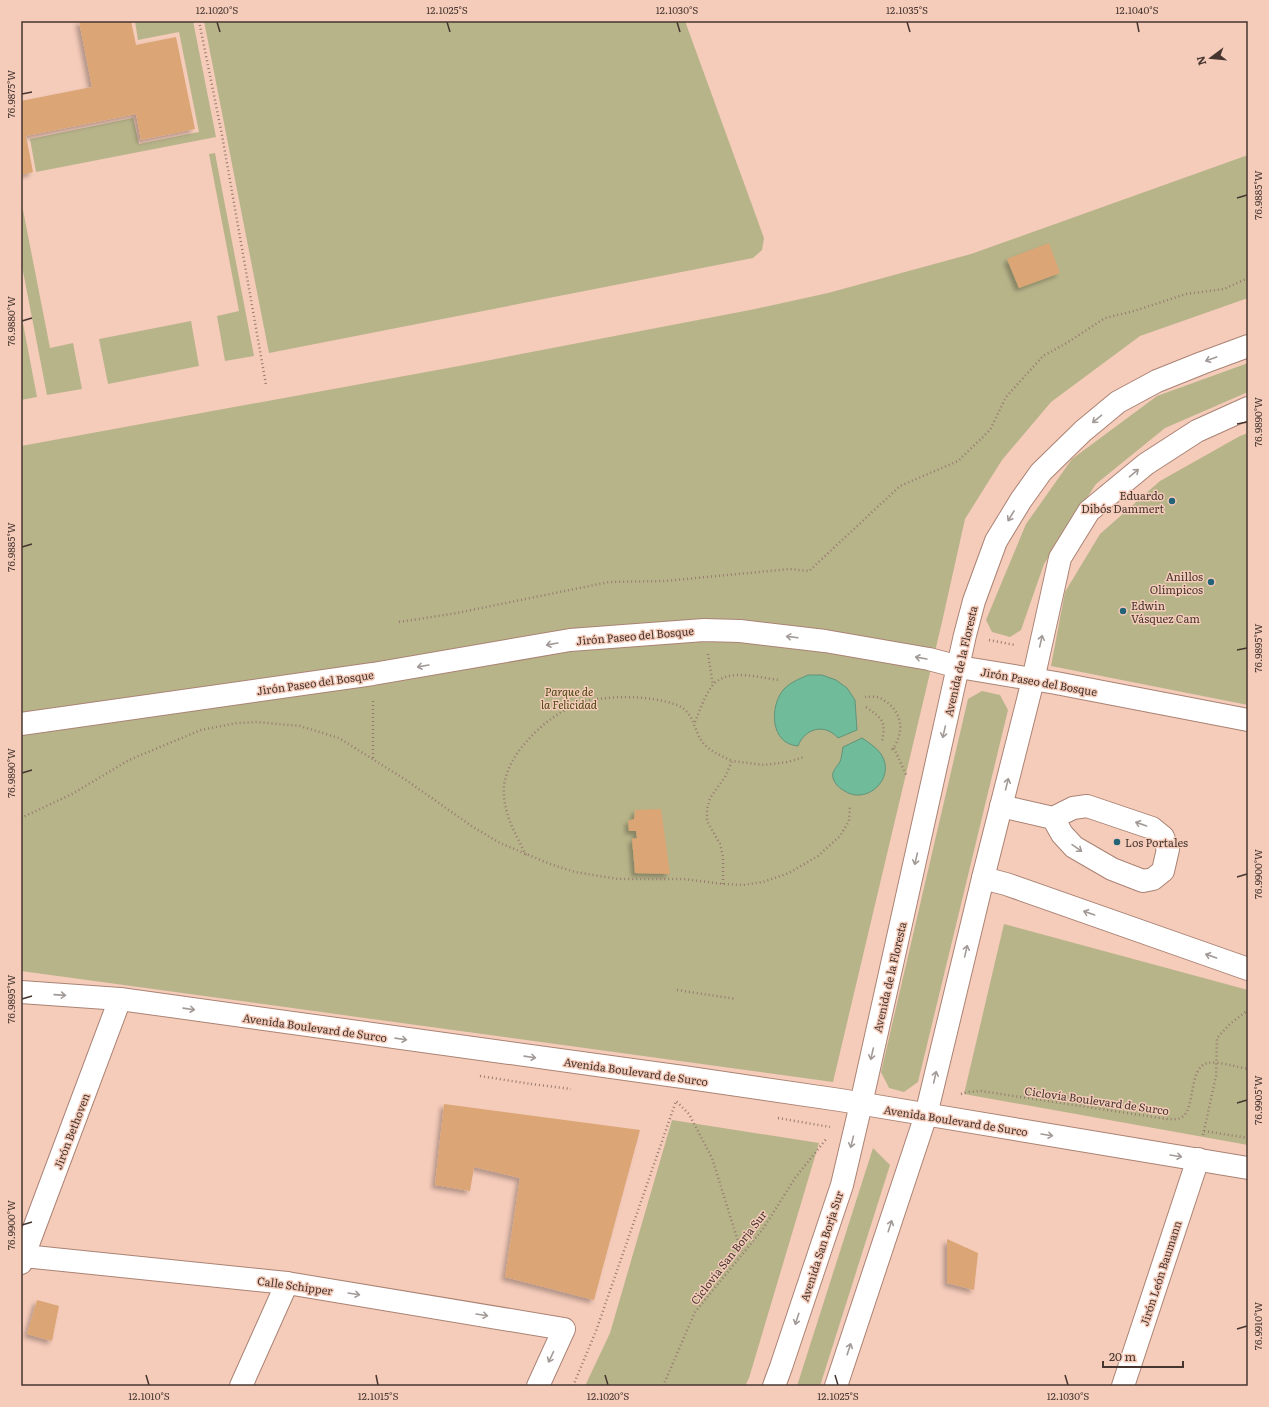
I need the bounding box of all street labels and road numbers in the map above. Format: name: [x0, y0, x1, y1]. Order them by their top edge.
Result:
street label: Avenida de la Floresta: [939, 604, 981, 718]
street label: Jirón Paseo del Bosque: [575, 622, 695, 648]
street label: Jirón Paseo del Bosque: [979, 663, 1099, 699]
street label: Jirón Paseo del Bosque: [255, 666, 375, 698]
street label: Avenida de la Floresta: [868, 920, 910, 1034]
street label: Avenida Boulevard de Surco: [242, 1009, 388, 1045]
street label: Avenida Boulevard de Surco: [563, 1053, 709, 1089]
street label: Ciclovía Boulevard de Surco: [1024, 1082, 1170, 1118]
street label: Jirón Bethoven: [49, 1091, 93, 1171]
street label: Avenida Boulevard de Surco: [883, 1101, 1029, 1139]
street label: Avenida San Borja Sur: [796, 1188, 847, 1303]
street label: Ciclovía San Borja Sur: [686, 1206, 770, 1307]
street label: Jirón León Baumann: [1135, 1218, 1185, 1328]
street label: Calle Schipper: [256, 1272, 334, 1298]

